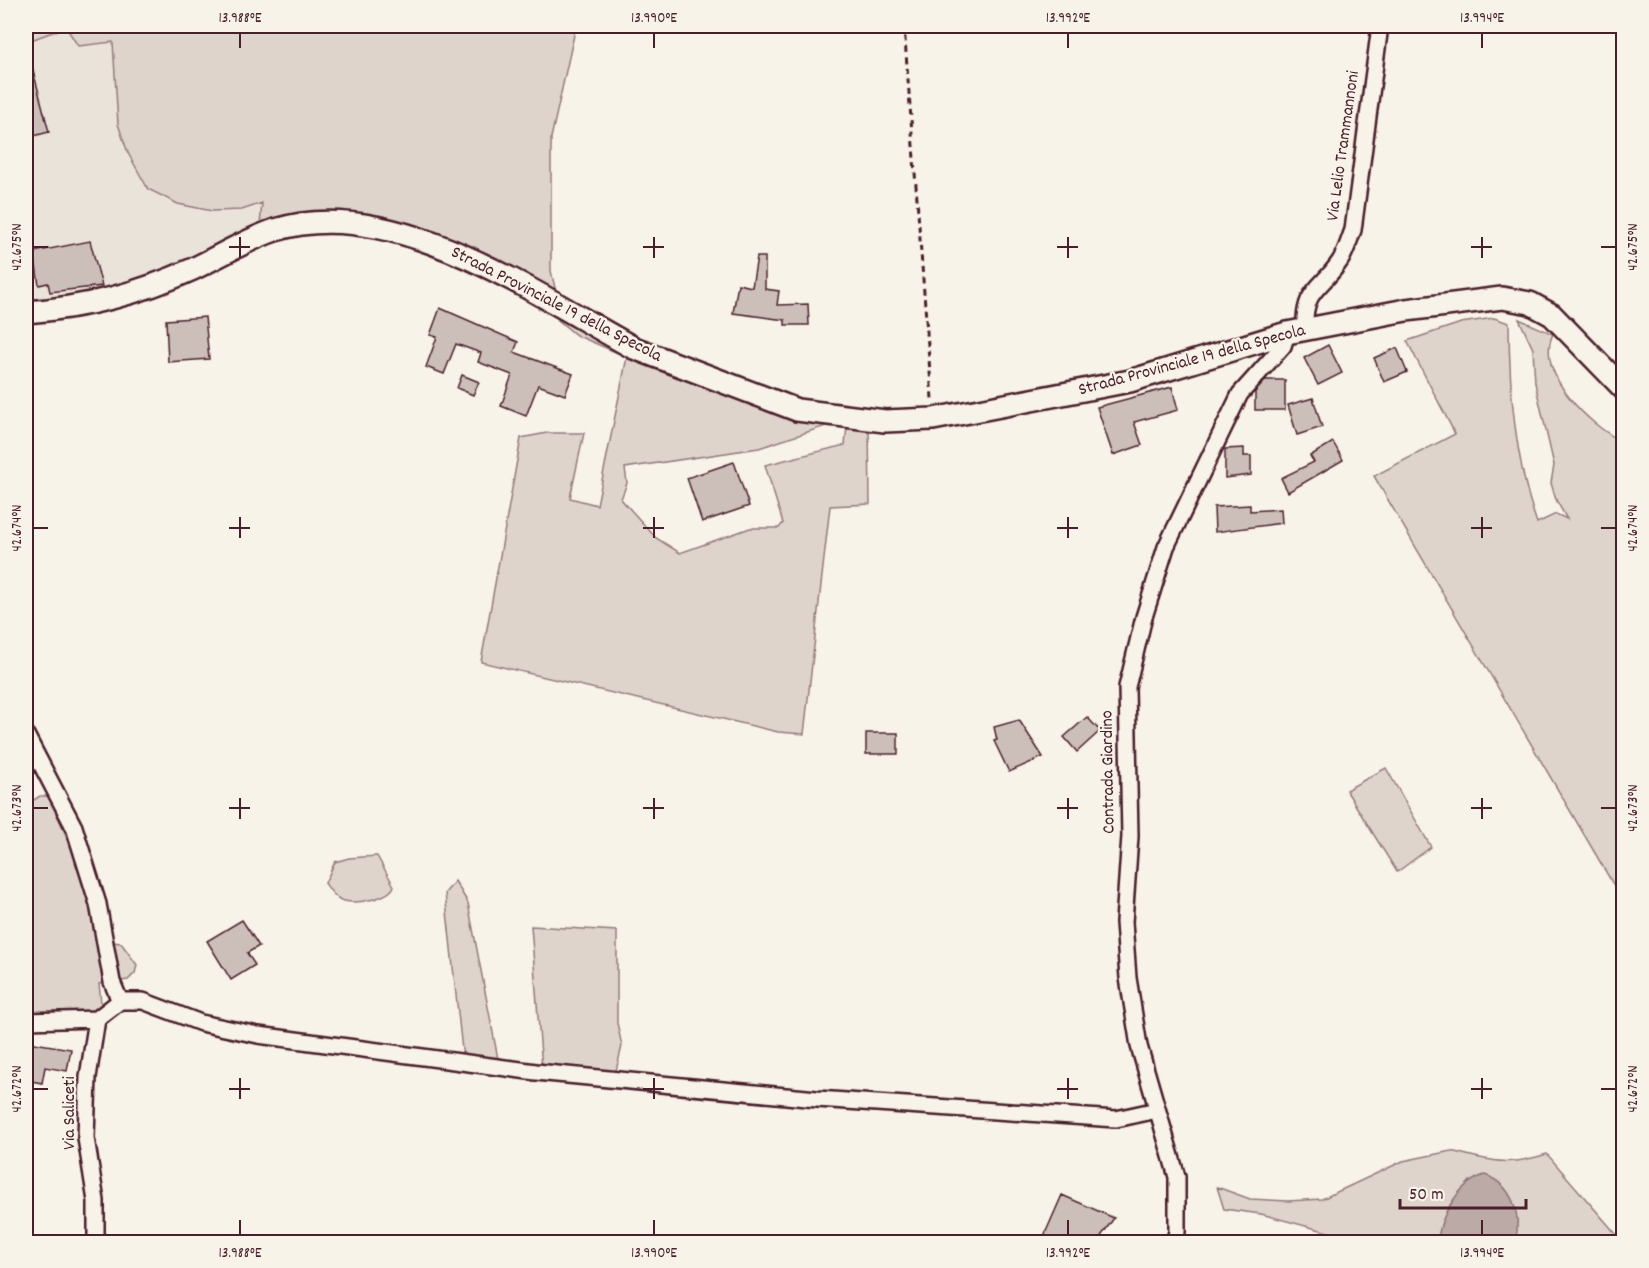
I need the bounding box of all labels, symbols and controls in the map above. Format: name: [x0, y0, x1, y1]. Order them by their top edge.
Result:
text: 13.988°E: [219, 8, 262, 30]
text: 13.990°E: [631, 8, 677, 30]
text: 13.992°E: [1046, 8, 1090, 30]
text: 13.994°E: [1460, 8, 1504, 30]
street label: Via Lelio Trammannoni: [1321, 69, 1367, 223]
text: 42.675°N: [7, 223, 29, 271]
text: 42.675°N: [1623, 223, 1645, 271]
street label: Strada Provinciale 19 della Specola: [446, 241, 666, 369]
street label: Strada Provinciale 19 della Specola: [1076, 319, 1309, 403]
text: 42.674°N: [7, 505, 29, 551]
text: 42.674°N: [1623, 505, 1645, 551]
street label: Contrada Giardino: [1095, 710, 1123, 834]
text: 42.673°N: [7, 784, 29, 832]
text: 42.673°N: [1623, 784, 1645, 832]
text: 42.672°N: [7, 1065, 29, 1113]
text: 42.672°N: [1623, 1065, 1645, 1113]
street label: Via Saliceti: [58, 1076, 83, 1150]
scale bar: [1400, 1172, 1526, 1210]
text: 50 m: [1409, 1183, 1444, 1208]
text: 13.988°E: [219, 1243, 262, 1265]
text: 13.990°E: [631, 1243, 677, 1265]
text: 13.992°E: [1046, 1243, 1090, 1265]
text: 13.994°E: [1460, 1243, 1504, 1265]

